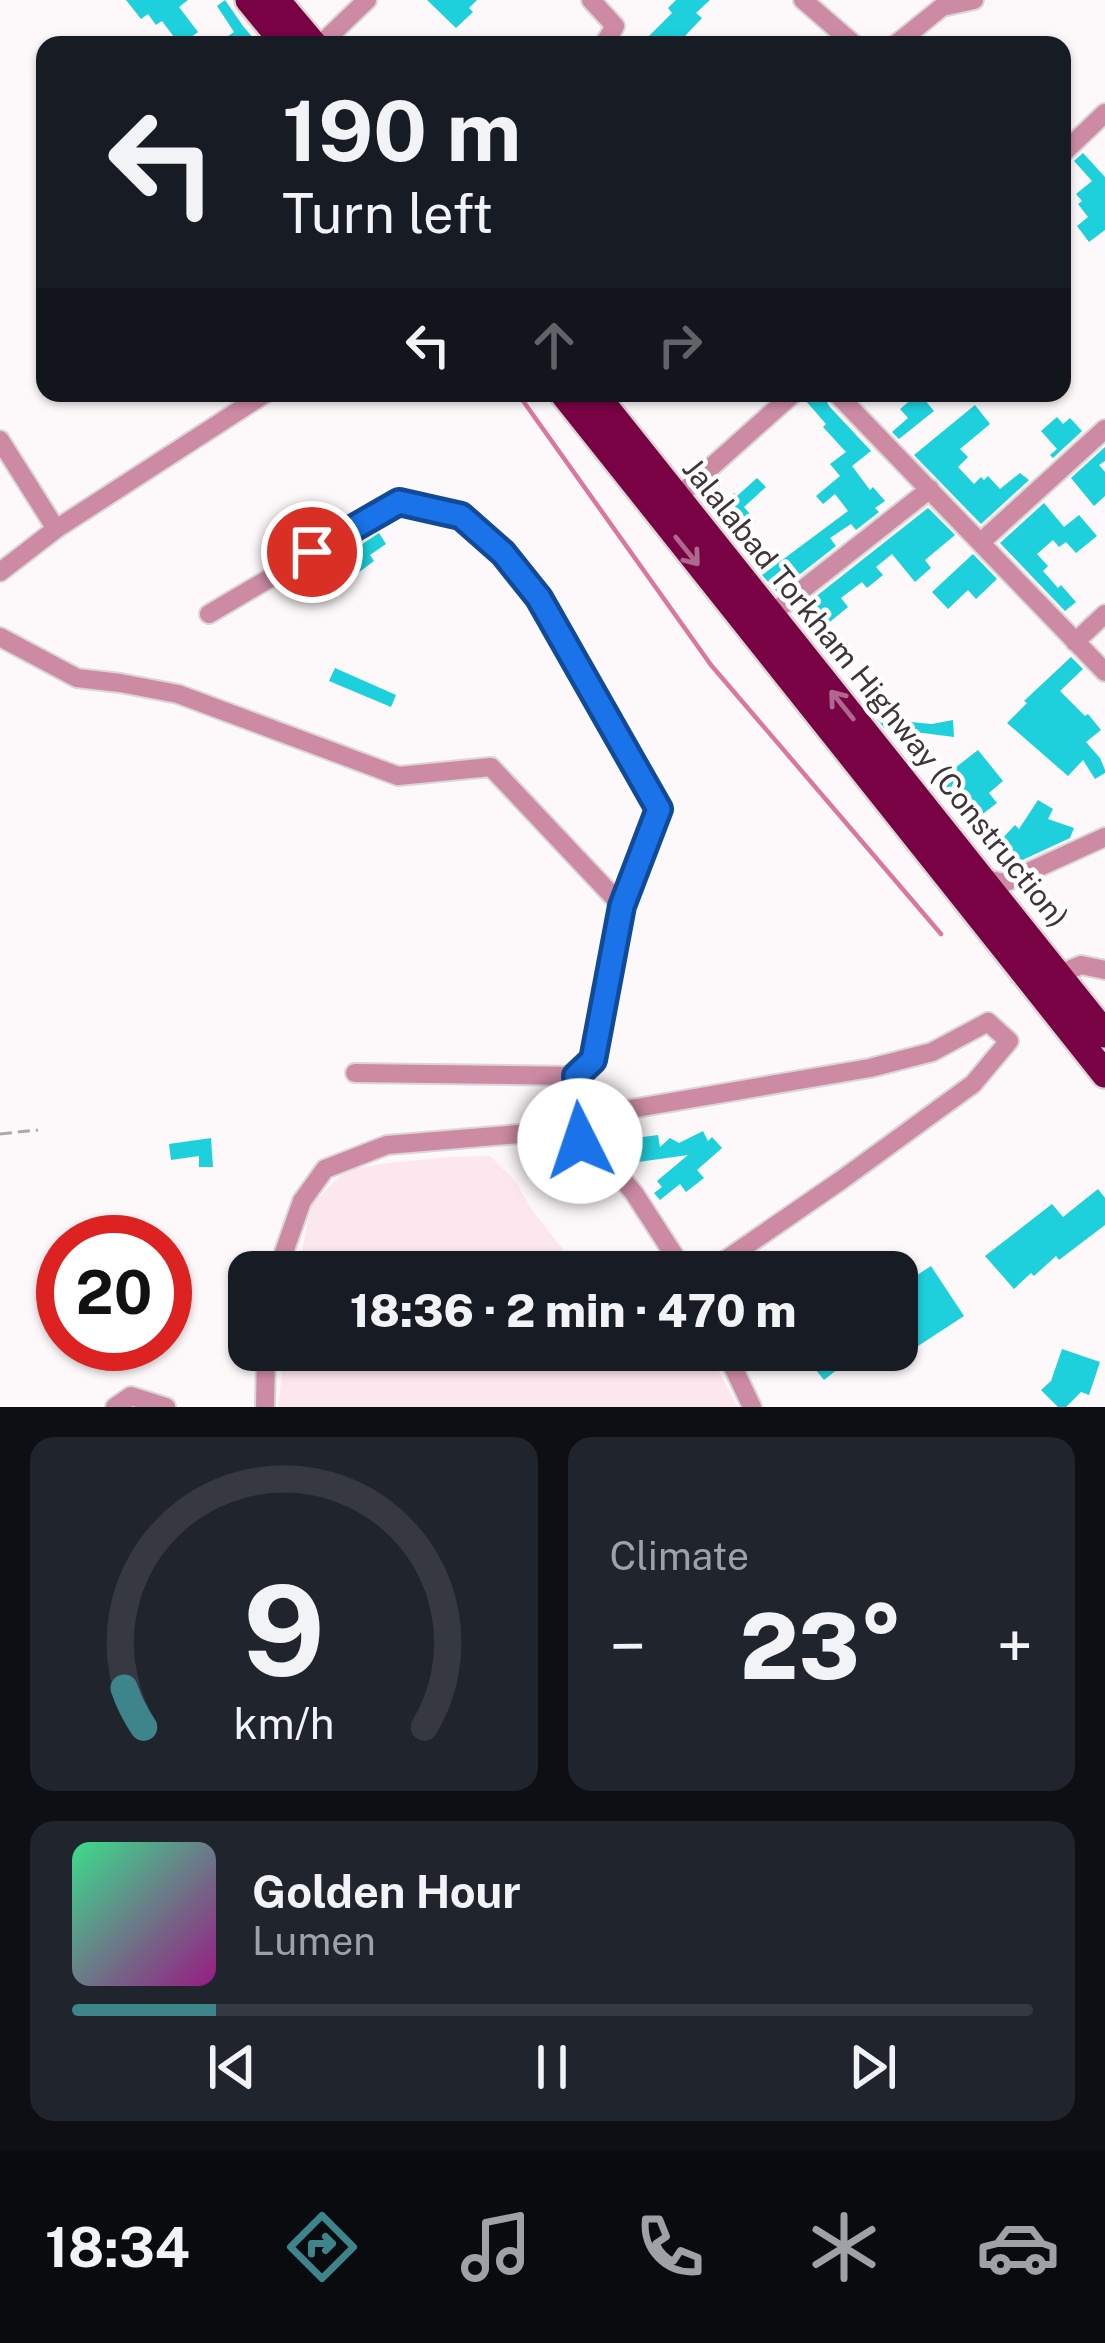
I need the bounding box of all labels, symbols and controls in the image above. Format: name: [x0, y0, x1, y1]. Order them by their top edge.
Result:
text: 190 m: [282, 81, 521, 180]
icon: left: [84, 84, 240, 240]
text: Turn left: [282, 182, 493, 245]
icon: left: [395, 312, 461, 378]
icon: ahead: [521, 312, 587, 378]
icon: right: [647, 312, 713, 378]
street label: Jalalabad Torkham Highway (Construction): [675, 451, 1076, 934]
pin: [261, 501, 363, 603]
icon: arrive: [279, 519, 345, 585]
one-way arrow: [673, 534, 700, 566]
one-way arrow: [829, 689, 856, 721]
position arrow: [517, 1078, 643, 1204]
speed limit sign: 20: [36, 1215, 192, 1371]
text: 18:36 · 2 min · 470 m: [350, 1284, 796, 1337]
text: Climate: [610, 1533, 749, 1579]
text: 9: [243, 1557, 325, 1704]
text: 23°: [740, 1593, 903, 1699]
text: −: [610, 1607, 646, 1685]
text: +: [996, 1607, 1033, 1685]
text: km/h: [233, 1698, 334, 1749]
text: Golden Hour: [252, 1865, 521, 1918]
text: Lumen: [252, 1918, 376, 1964]
icon: previous: [199, 2034, 265, 2100]
icon: pause: [519, 2034, 585, 2100]
icon: next: [840, 2034, 906, 2100]
icon: directions: [280, 2205, 364, 2289]
icon: music: [454, 2205, 538, 2289]
icon: phone: [628, 2205, 712, 2289]
icon: climate: [802, 2205, 886, 2289]
icon: car: [976, 2205, 1060, 2289]
text: 18:34: [45, 2216, 190, 2279]

